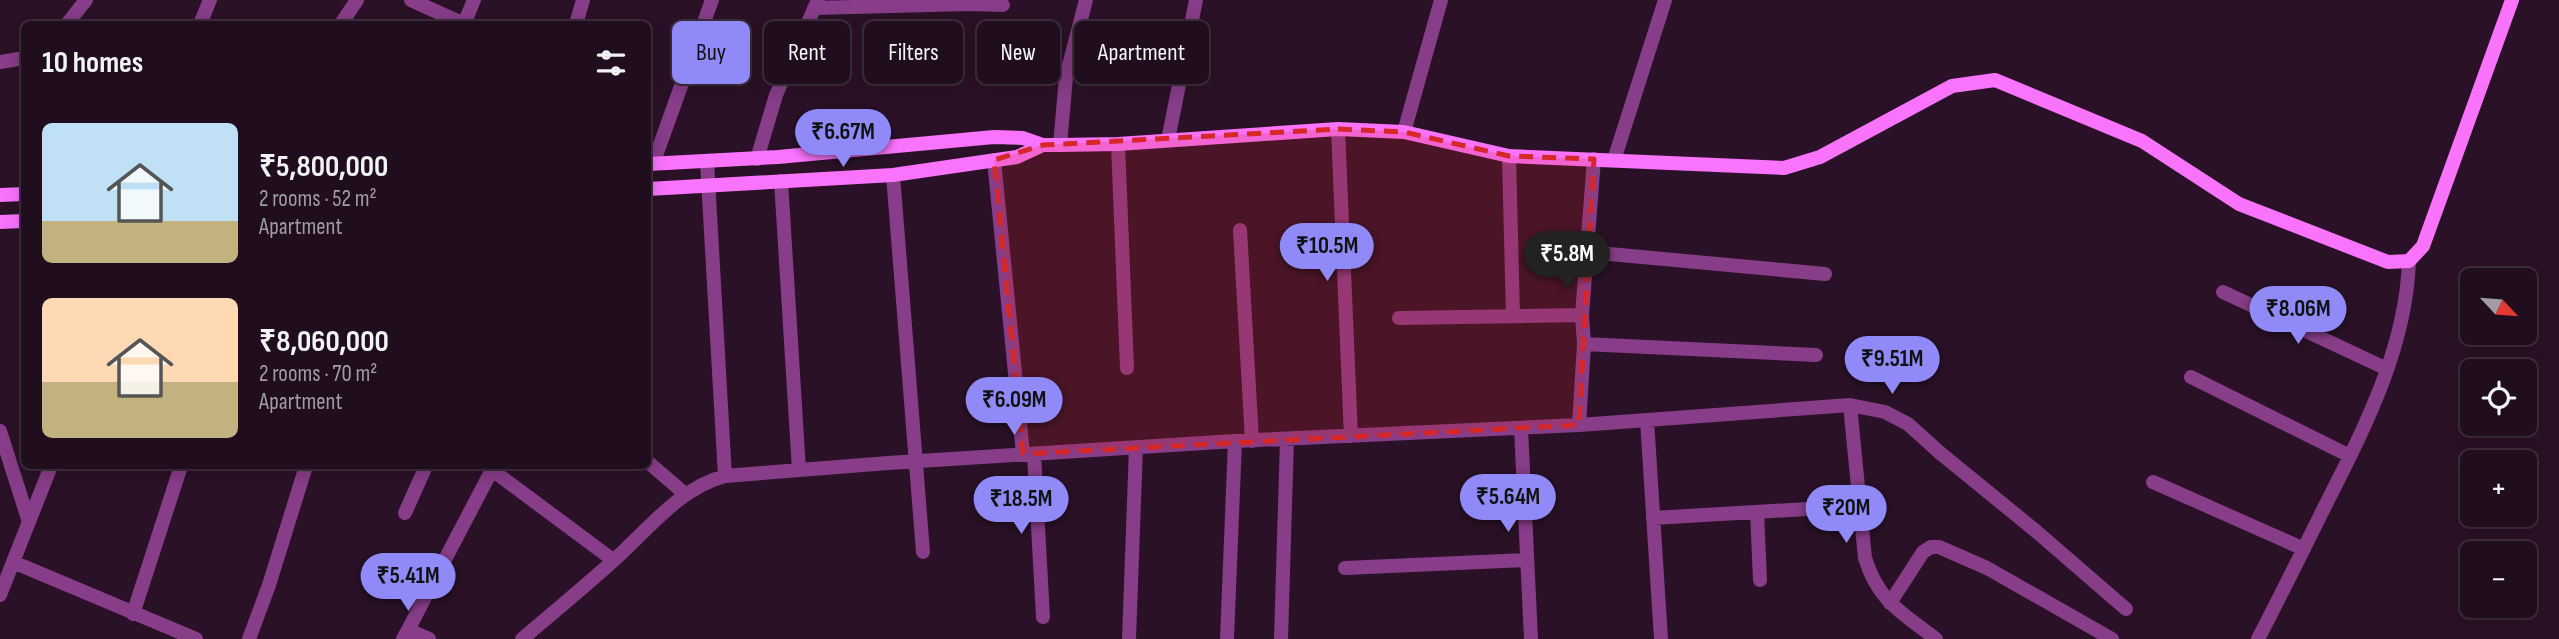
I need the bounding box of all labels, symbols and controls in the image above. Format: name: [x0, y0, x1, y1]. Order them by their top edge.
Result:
chip: Buy: [672, 21, 750, 84]
chip: Rent: [764, 21, 850, 84]
chip: Filters: [864, 21, 963, 84]
chip: New: [977, 21, 1060, 84]
chip: Apartment: [1074, 21, 1209, 84]
icon: filters: [592, 44, 630, 82]
text: 10 homes: [42, 45, 143, 81]
pin: ₹6.67M: [786, 110, 900, 169]
text: ₹6.67M: [811, 118, 875, 146]
text: ₹5,800,000: [259, 149, 388, 185]
icon: home: [98, 151, 182, 235]
text: 2 rooms · 52 m²: [259, 185, 377, 213]
text: Apartment: [259, 213, 343, 241]
pin: ₹10.5M: [1270, 224, 1384, 283]
text: ₹10.5M: [1296, 232, 1358, 260]
pin: ₹5.8M: [1518, 232, 1616, 291]
text: ₹5.8M: [1540, 240, 1594, 268]
north arrow: [2460, 268, 2538, 345]
map controls: [2460, 268, 2537, 618]
pin: ₹8.06M: [2241, 286, 2355, 346]
text: ₹8.06M: [2266, 295, 2330, 323]
text: ₹8,060,000: [259, 324, 389, 360]
icon: home: [98, 326, 182, 410]
pin: ₹9.51M: [1835, 336, 1949, 396]
text: ₹9.51M: [1861, 345, 1923, 373]
button: locate: [2460, 359, 2537, 436]
text: 2 rooms · 70 m²: [259, 360, 377, 388]
pin: ₹6.09M: [957, 378, 1071, 437]
text: ₹6.09M: [982, 386, 1046, 414]
text: Apartment: [259, 388, 343, 416]
button: +: [2460, 450, 2537, 527]
pin: ₹5.64M: [1451, 475, 1565, 534]
pin: ₹18.5M: [964, 476, 1078, 536]
text: ₹5.64M: [1476, 483, 1540, 511]
text: ₹18.5M: [990, 485, 1052, 513]
pin: ₹20M: [1805, 486, 1887, 545]
text: ₹20M: [1822, 494, 1870, 522]
button: −: [2460, 541, 2537, 618]
pin: ₹5.41M: [351, 554, 465, 613]
text: ₹5.41M: [377, 562, 439, 590]

